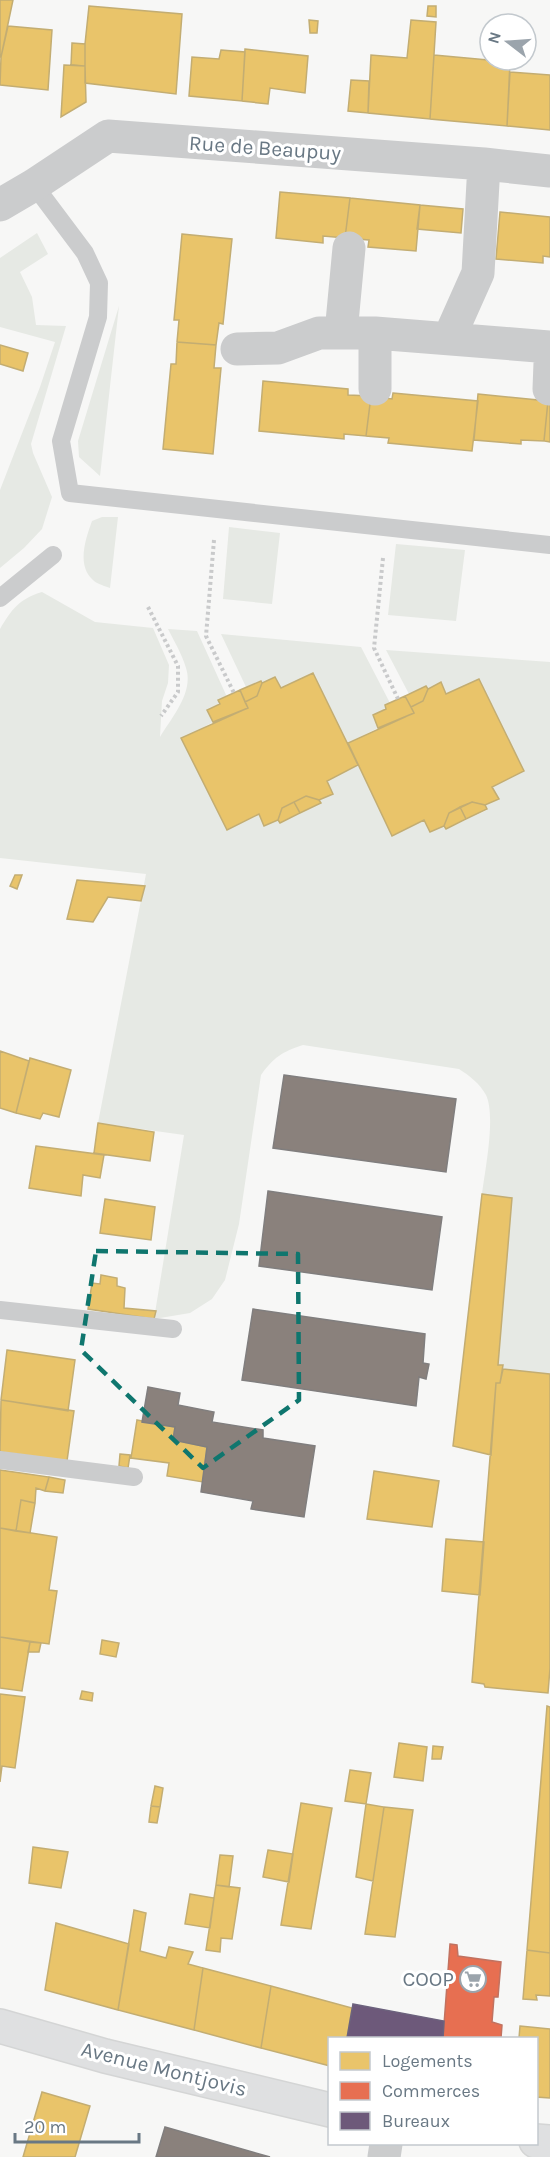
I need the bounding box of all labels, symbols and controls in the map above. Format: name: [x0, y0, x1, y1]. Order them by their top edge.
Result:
north arrow: [478, 12, 538, 72]
text: N: [483, 29, 505, 46]
street label: Rue de Beaupuy: [188, 131, 342, 165]
supermarket icon: COOP: [458, 1964, 488, 1994]
place label: COOP: [402, 1967, 454, 1991]
street label: Avenue Montjovis: [79, 2037, 249, 2101]
legend: [328, 2037, 538, 2145]
text: Logements: [382, 2050, 473, 2072]
text: Commerces: [382, 2080, 480, 2102]
scale bar: [15, 2106, 140, 2144]
text: Bureaux: [382, 2110, 450, 2132]
text: 20 m: [24, 2116, 66, 2138]

